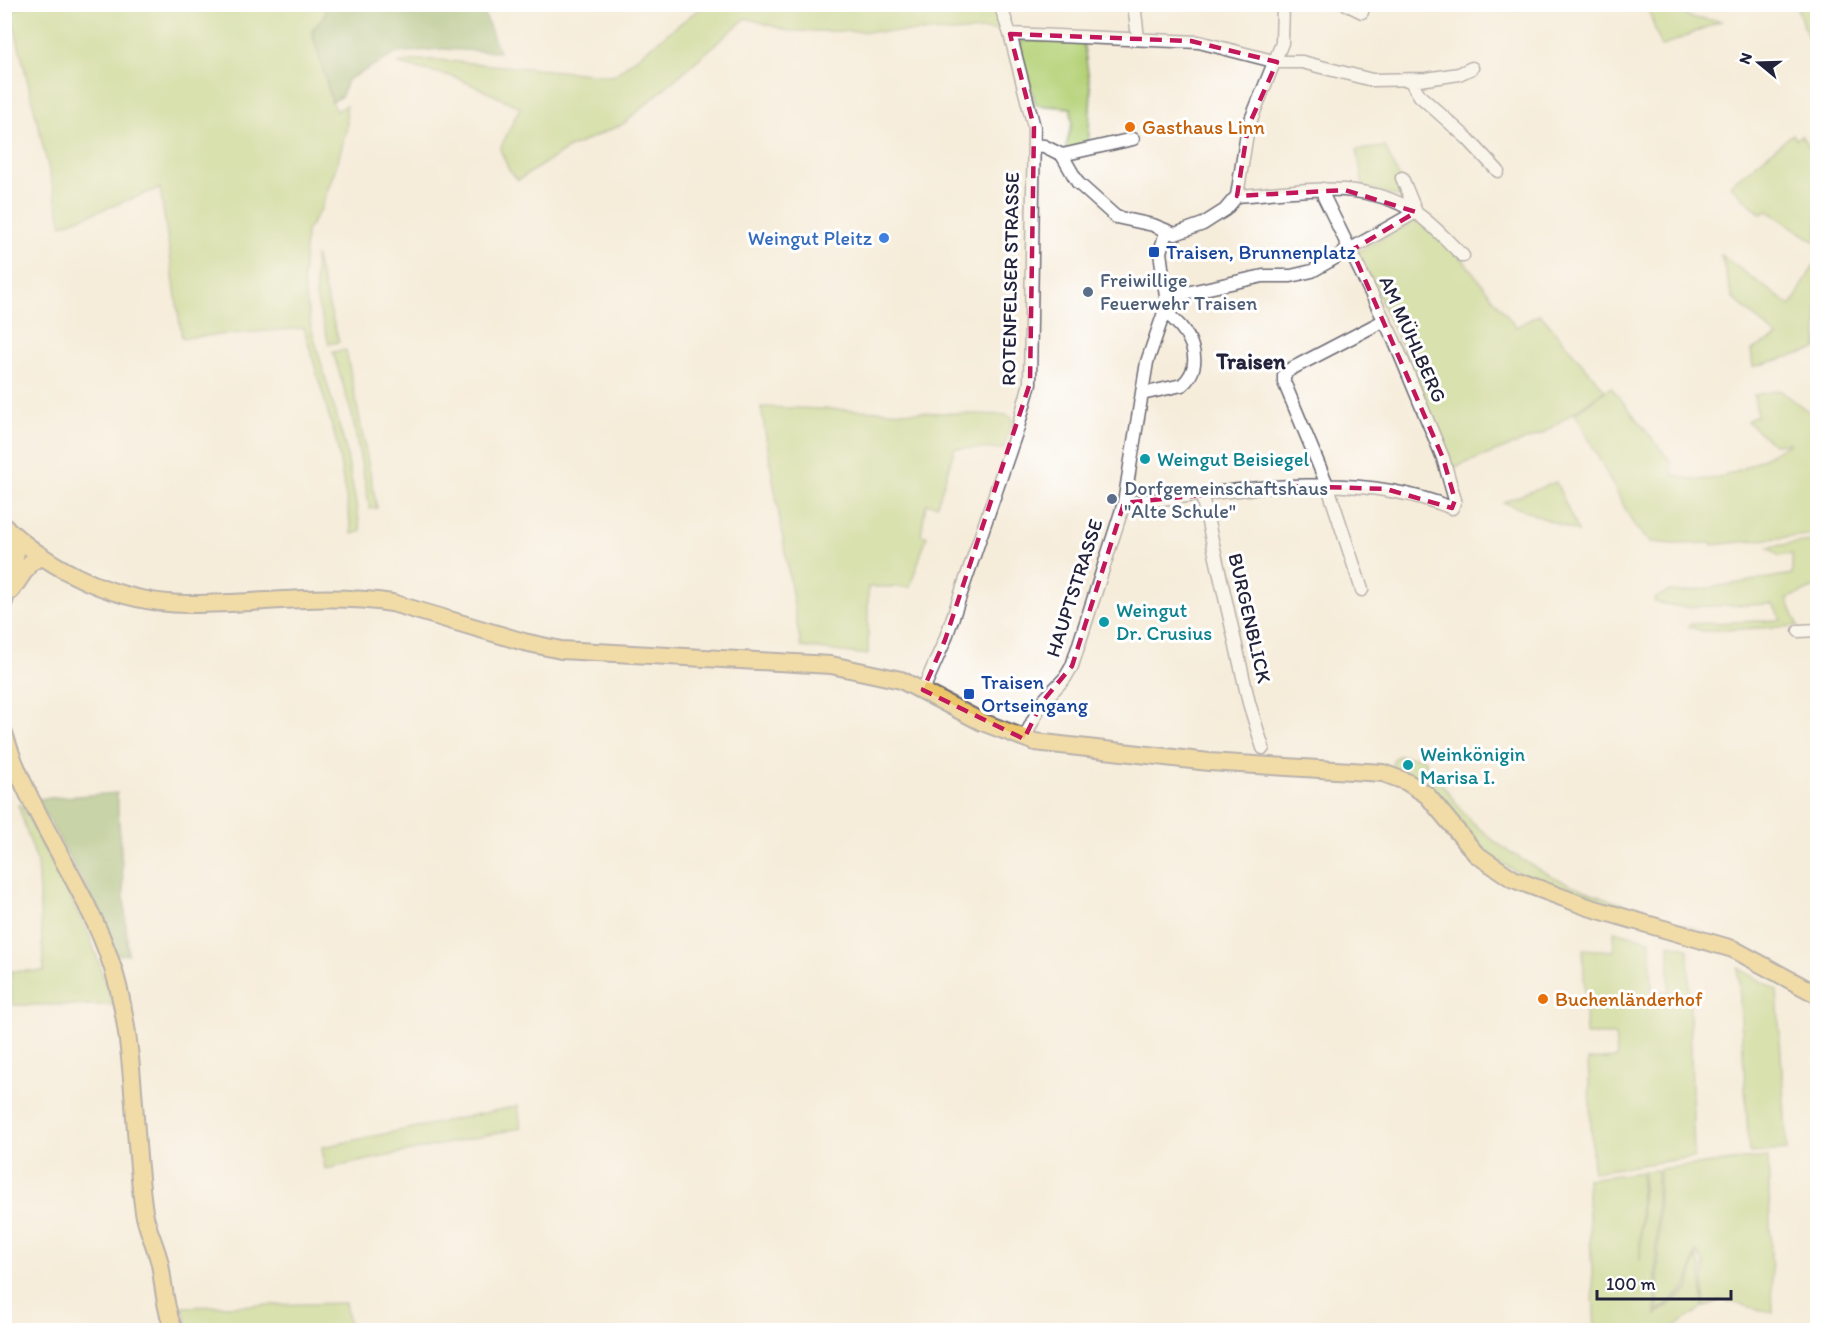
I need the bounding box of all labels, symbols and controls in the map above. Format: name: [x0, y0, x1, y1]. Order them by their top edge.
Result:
north arrow: [1729, 33, 1789, 93]
text: N: [1735, 50, 1756, 66]
place label: Gasthaus Linn: [1142, 115, 1265, 139]
marker: Gasthaus Linn: [1123, 120, 1137, 134]
street label: ROTENFELSER STRASSE: [996, 172, 1024, 386]
place label: Weingut Pleitz: [748, 226, 873, 250]
marker: Weingut Pleitz: [877, 231, 891, 245]
place label: Traisen, Brunnenplatz: [1166, 240, 1356, 264]
marker: Traisen, Brunnenplatz: [1147, 245, 1161, 259]
place label: Freiwillige Feuerwehr Traisen: [1100, 268, 1257, 315]
street label: AM MÜHLBERG: [1374, 272, 1452, 406]
marker: Freiwillige Feuerwehr Traisen: [1081, 285, 1095, 299]
district label: Traisen: [1215, 348, 1286, 375]
place label: Weingut Beisiegel: [1157, 447, 1309, 471]
marker: Weingut Beisiegel: [1138, 452, 1152, 466]
place label: Dorfgemeinschaftshaus "Alte Schule": [1124, 476, 1328, 523]
marker: Dorfgemeinschaftshaus "Alte Schule": [1105, 492, 1119, 506]
street label: HAUPTSTRASSE: [1040, 516, 1108, 660]
street label: BURGENBLICK: [1223, 551, 1277, 686]
place label: Weingut Dr. Crusius: [1116, 598, 1212, 645]
marker: Weingut Dr. Crusius: [1097, 615, 1111, 629]
place label: Traisen Ortseingang: [981, 670, 1089, 717]
marker: Traisen Ortseingang: [962, 687, 976, 701]
place label: Weinkönigin Marisa I.: [1420, 742, 1526, 789]
marker: Weinkönigin Marisa I.: [1401, 758, 1415, 772]
place label: Buchenländerhof: [1555, 987, 1703, 1011]
marker: Buchenländerhof: [1536, 992, 1550, 1006]
scale bar: [1597, 1263, 1730, 1301]
text: 100 m: [1606, 1273, 1656, 1295]

